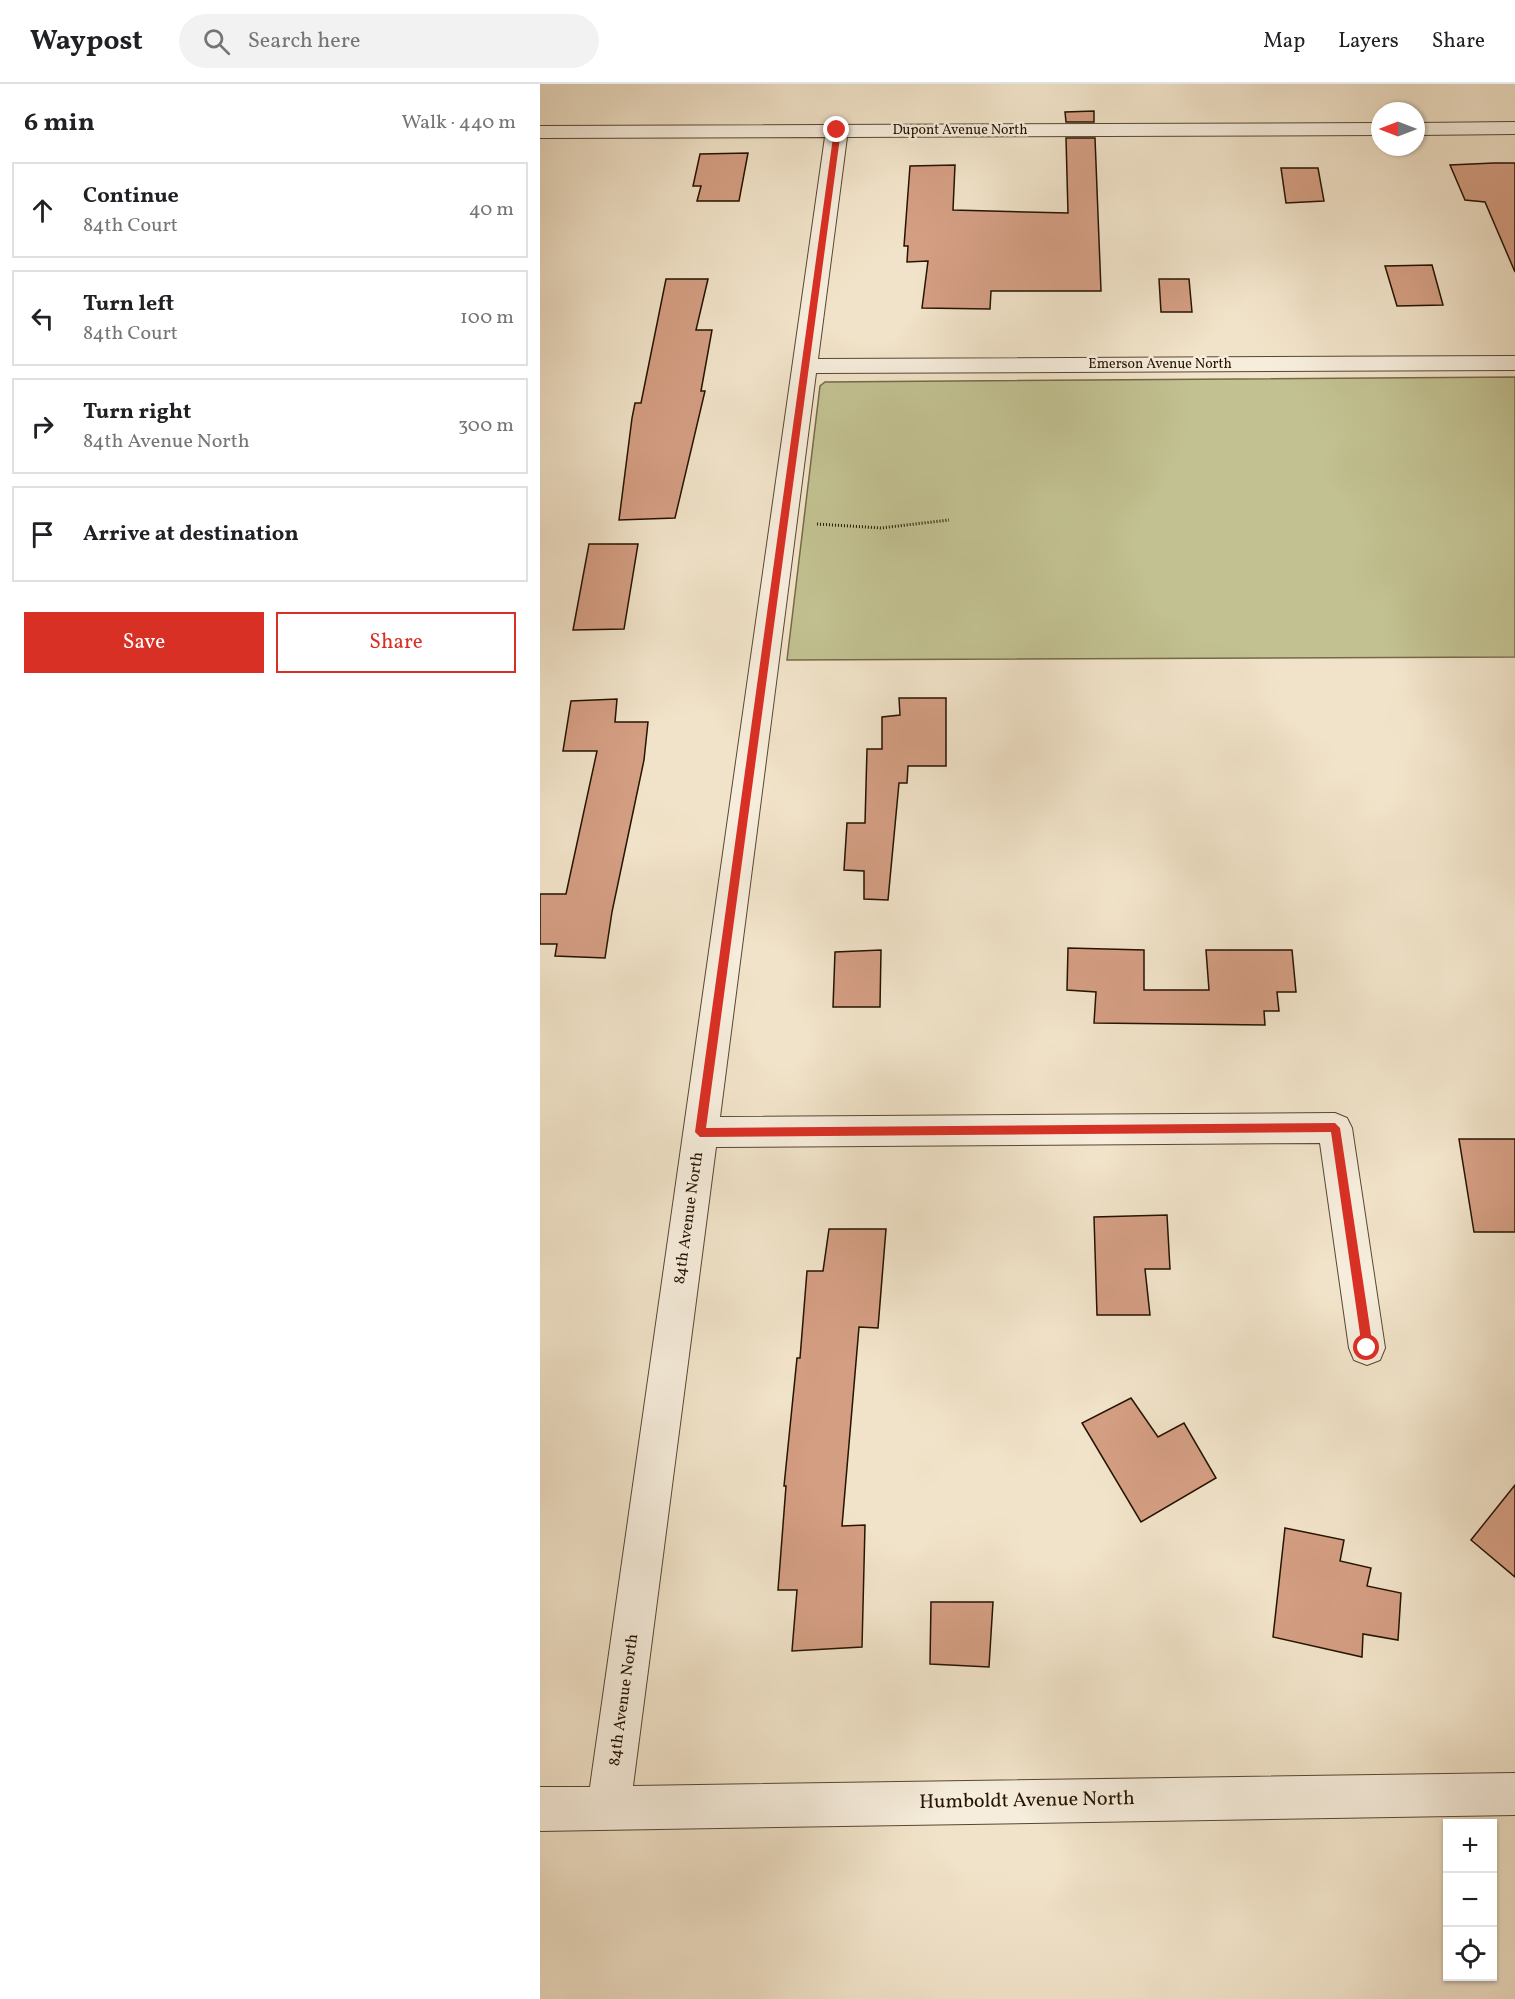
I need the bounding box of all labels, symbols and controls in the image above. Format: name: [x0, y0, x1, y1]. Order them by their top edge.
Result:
search box: [179, 14, 599, 68]
text: Waypost: [30, 22, 143, 61]
icon: search: [200, 25, 233, 58]
text: Search here: [248, 26, 360, 57]
text: Map: [1263, 27, 1305, 56]
text: Layers: [1338, 27, 1399, 56]
text: Share: [1432, 27, 1485, 56]
north arrow: [1371, 102, 1425, 156]
text: 6 min: [24, 105, 95, 141]
text: Walk · 440 m: [401, 109, 516, 137]
route end: [823, 116, 849, 142]
street label: Dupont Avenue North: [892, 121, 1028, 140]
text: Continue: [83, 181, 179, 212]
icon: ahead: [26, 194, 59, 227]
text: 40 m: [469, 196, 514, 224]
text: 84th Court: [83, 212, 178, 240]
text: Turn left: [83, 289, 174, 320]
icon: left: [26, 302, 59, 335]
text: 100 m: [460, 304, 514, 332]
text: 84th Court: [83, 320, 178, 348]
street label: Emerson Avenue North: [1088, 355, 1232, 374]
text: Turn right: [83, 397, 191, 428]
icon: right: [26, 410, 59, 443]
text: 300 m: [458, 412, 514, 440]
text: 84th Avenue North: [83, 428, 250, 456]
icon: arrive: [26, 518, 59, 551]
text: Arrive at destination: [83, 519, 299, 550]
button: Save: [24, 612, 264, 673]
button: Share: [276, 612, 516, 673]
street label: 84th Avenue North: [669, 1150, 709, 1286]
route start: [1353, 1334, 1379, 1360]
street label: 84th Avenue North: [604, 1632, 644, 1768]
street label: Humboldt Avenue North: [919, 1785, 1135, 1817]
map controls: [1443, 1819, 1497, 1981]
button: +: [1443, 1819, 1497, 1873]
button: −: [1443, 1873, 1497, 1927]
button: locate: [1443, 1927, 1497, 1981]

